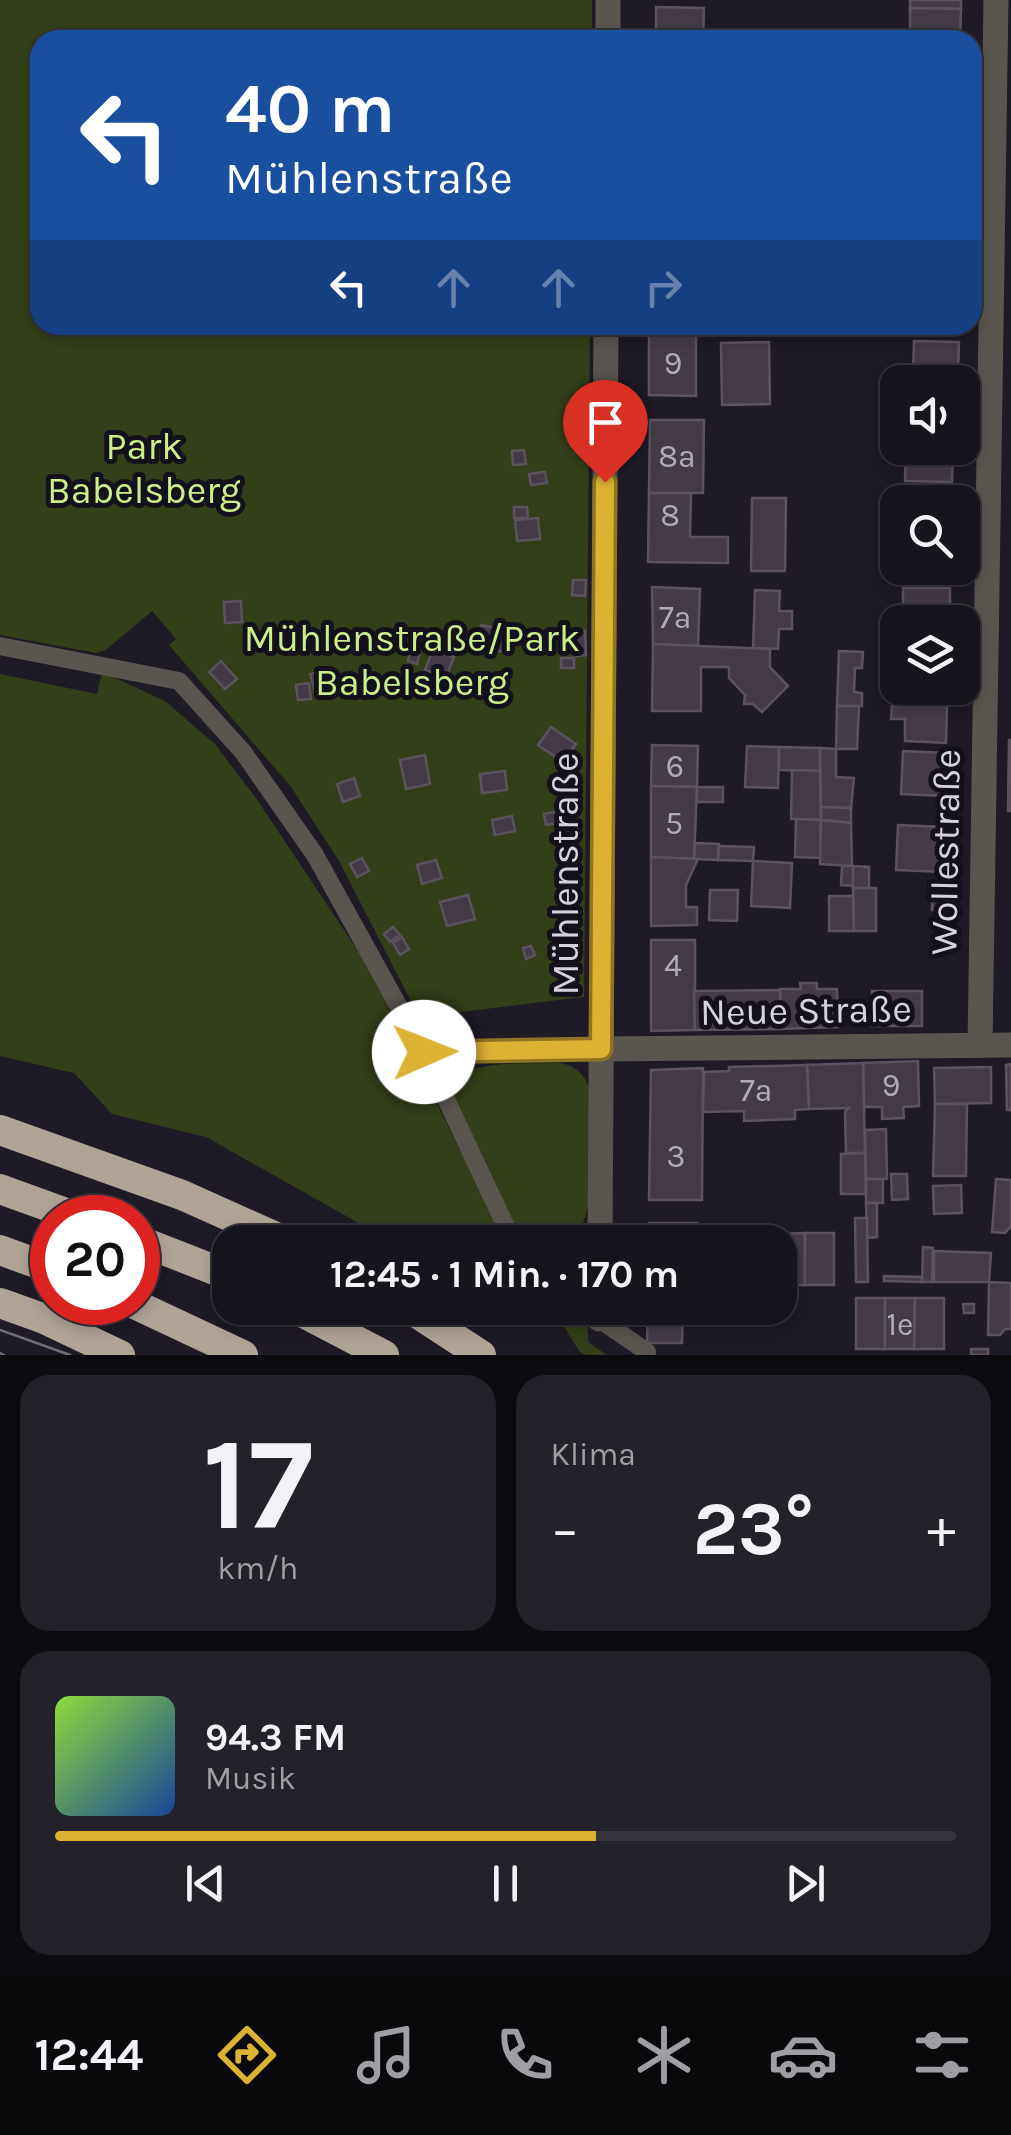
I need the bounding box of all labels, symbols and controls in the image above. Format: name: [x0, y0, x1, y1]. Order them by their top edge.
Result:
text: 40 m: [225, 68, 395, 150]
icon: left: [60, 70, 190, 200]
text: Mühlenstraße: [225, 152, 513, 204]
icon: left: [321, 260, 376, 315]
icon: ahead: [426, 260, 481, 315]
icon: ahead: [531, 260, 586, 315]
icon: right: [636, 260, 691, 315]
house number: 9: [664, 345, 682, 382]
map controls: [880, 365, 980, 705]
button: sound: [880, 365, 980, 465]
pin: [563, 380, 648, 483]
icon: arrive: [578, 395, 633, 450]
park label: Park Babelsberg: [47, 424, 241, 513]
house number: 8a: [658, 438, 696, 475]
button: search: [880, 485, 980, 585]
house number: 8: [660, 497, 680, 534]
house number: 7a: [659, 599, 691, 636]
button: layers: [880, 605, 980, 705]
park label: Mühlenstraße/Park Babelsberg: [244, 616, 580, 705]
house number: 6: [666, 748, 684, 785]
street label: Wollestraße: [921, 749, 970, 955]
street label: Mühlenstraße: [543, 753, 588, 995]
house number: 5: [665, 805, 683, 842]
house number: 4: [664, 947, 682, 984]
street label: Neue Straße: [700, 986, 912, 1035]
position arrow: [372, 1000, 476, 1104]
house number: 9: [882, 1067, 900, 1104]
house number: 7a: [740, 1072, 772, 1109]
house number: 3: [667, 1138, 685, 1175]
speed limit sign: 20: [30, 1195, 160, 1325]
text: 12:45 · 1 Min. · 170 m: [330, 1252, 679, 1297]
house number: 1e: [886, 1306, 914, 1343]
text: 17: [202, 1409, 313, 1561]
text: Klima: [551, 1436, 636, 1473]
text: 23°: [693, 1485, 814, 1573]
text: −: [551, 1497, 579, 1561]
text: +: [927, 1497, 956, 1561]
text: km/h: [217, 1550, 298, 1587]
text: 94.3 FM: [205, 1715, 346, 1760]
text: Musik: [205, 1760, 296, 1797]
icon: previous: [178, 1856, 233, 1911]
icon: pause: [478, 1856, 533, 1911]
icon: next: [778, 1856, 833, 1911]
icon: directions: [212, 2020, 282, 2090]
icon: music: [351, 2020, 421, 2090]
icon: phone: [490, 2020, 560, 2090]
icon: climate: [629, 2020, 699, 2090]
icon: car: [768, 2020, 838, 2090]
icon: filters: [907, 2020, 977, 2090]
text: 12:44: [34, 2029, 143, 2081]

